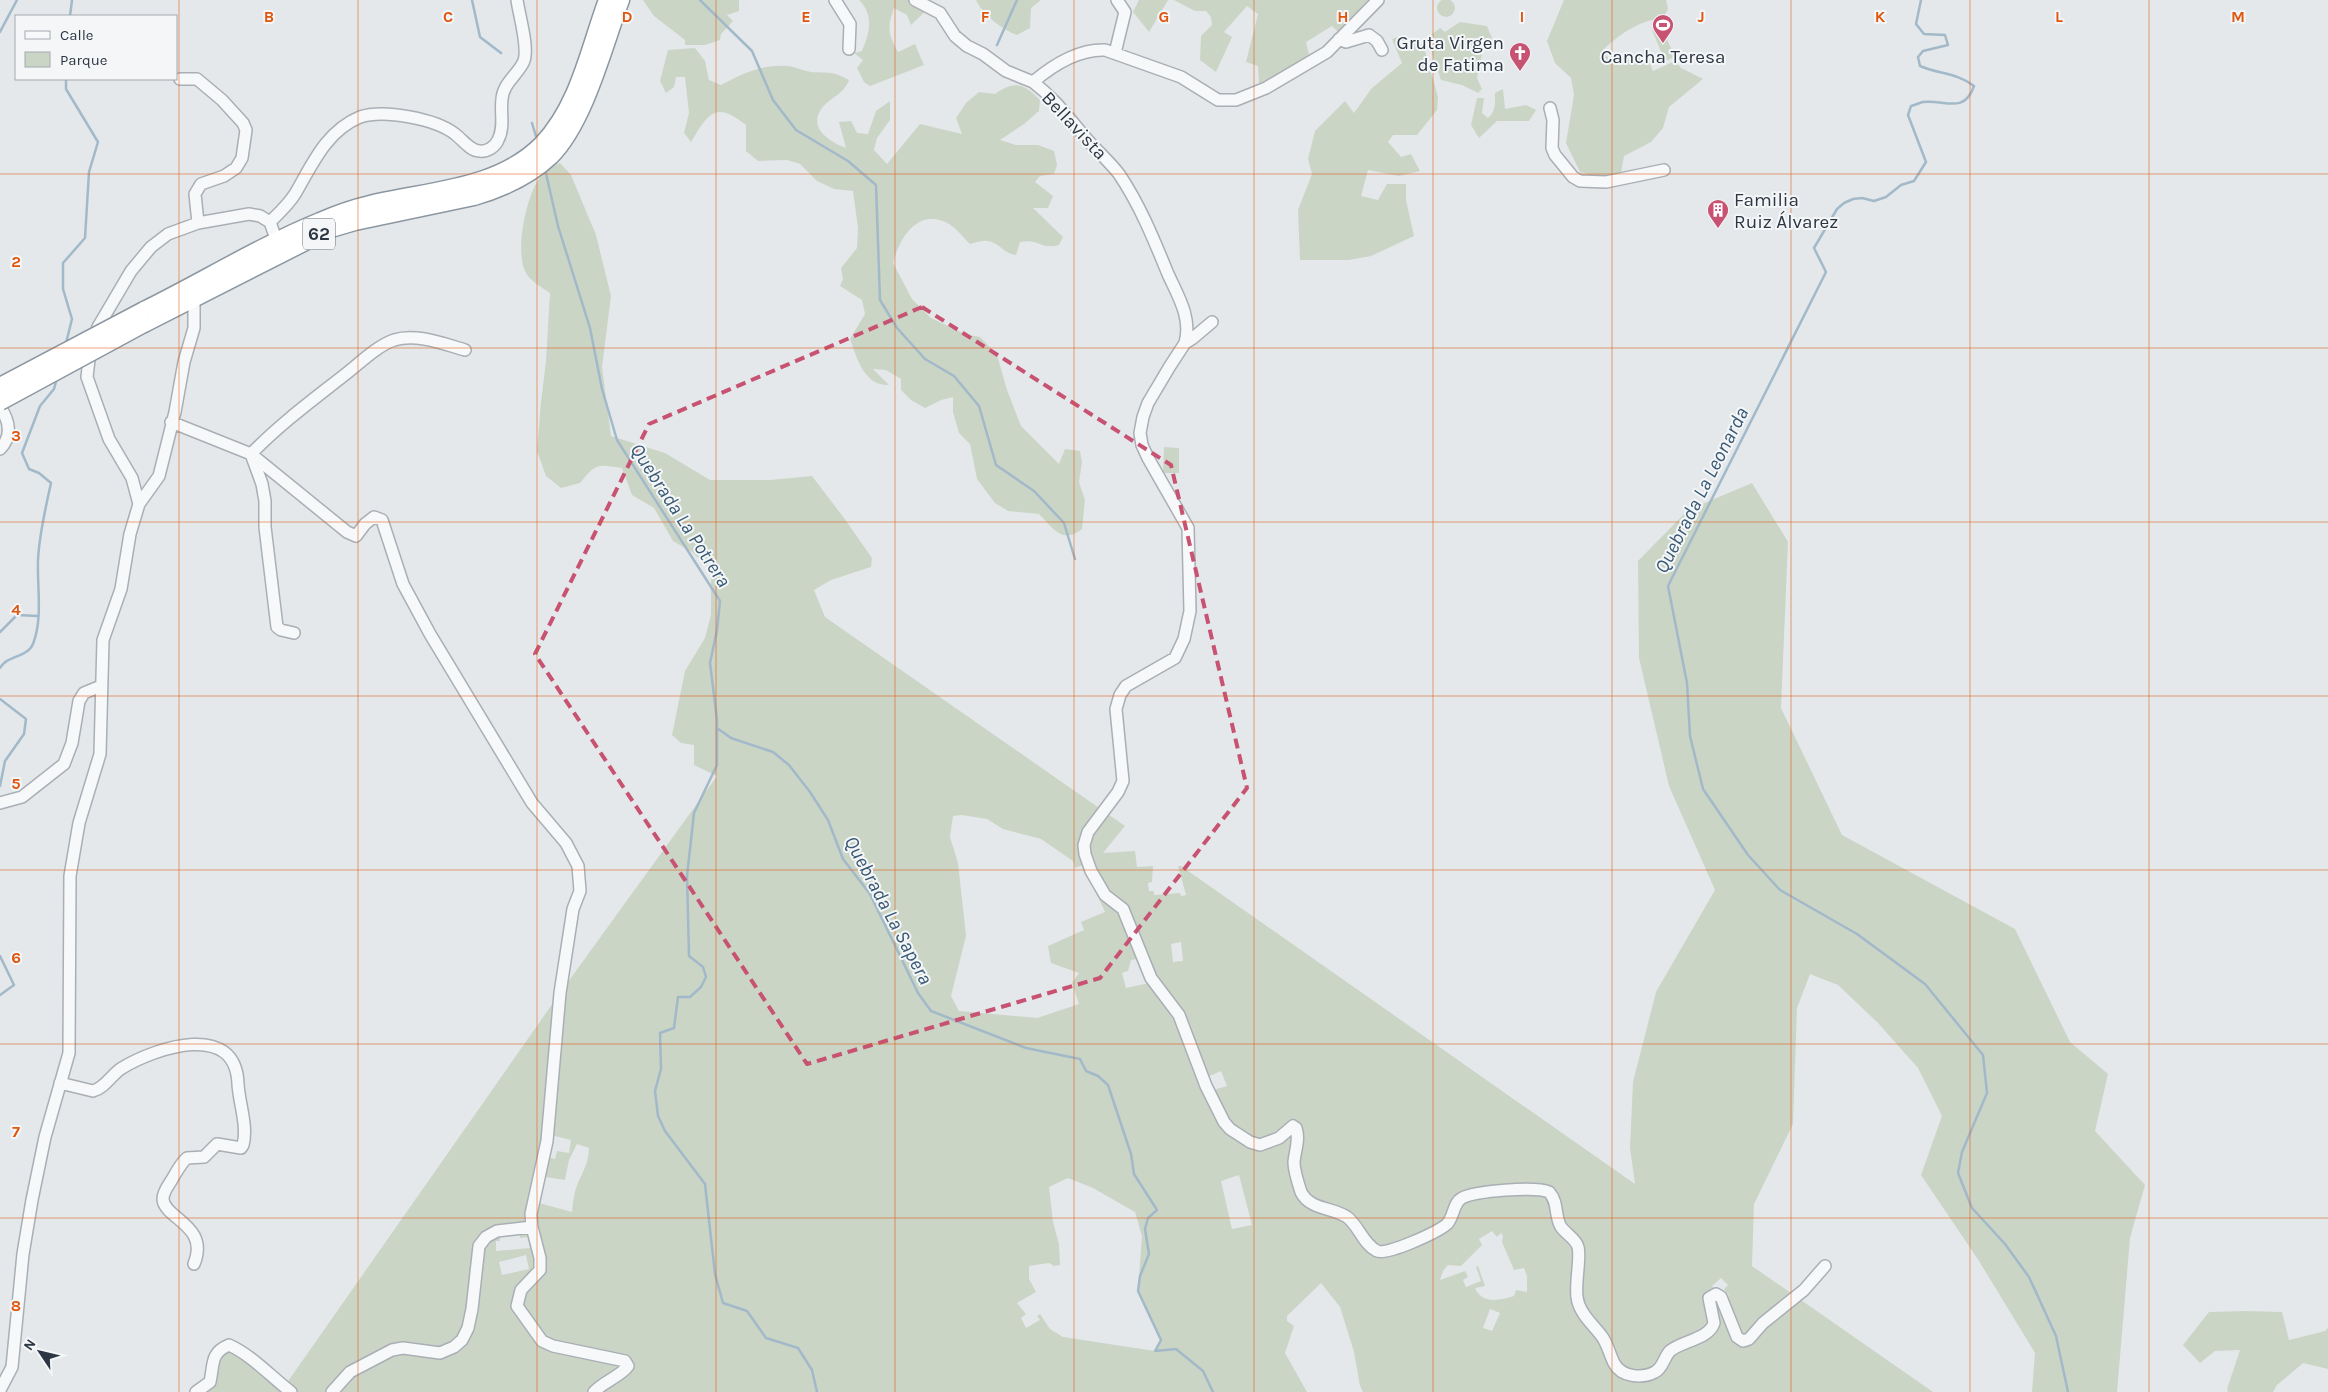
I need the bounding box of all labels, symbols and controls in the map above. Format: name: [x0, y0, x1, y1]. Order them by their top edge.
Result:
text: B: [264, 7, 274, 26]
text: C: [443, 7, 453, 26]
text: D: [622, 7, 633, 26]
text: E: [801, 7, 811, 26]
text: F: [981, 7, 990, 26]
text: G: [1159, 7, 1169, 26]
text: H: [1337, 7, 1349, 26]
text: I: [1520, 7, 1524, 26]
text: J: [1697, 7, 1705, 26]
text: K: [1875, 7, 1886, 26]
text: L: [2055, 7, 2063, 26]
text: M: [2231, 7, 2245, 26]
sports icon: Cancha Teresa: [1651, 13, 1675, 44]
legend: [15, 15, 178, 80]
text: Calle: [60, 26, 94, 44]
place label: Gruta Virgen de Fatima: [1396, 32, 1504, 76]
church icon: Gruta Virgen de Fatima: [1508, 41, 1532, 72]
place label: Cancha Teresa: [1601, 46, 1725, 68]
text: Parque: [60, 51, 108, 69]
street label: Bellavista: [1037, 87, 1111, 164]
place label: Familia Ruiz Álvarez: [1734, 189, 1838, 233]
building icon: Familia Ruiz Álvarez: [1706, 198, 1730, 229]
road number: 62: [303, 218, 335, 250]
text: 2: [11, 252, 21, 271]
water label: Quebrada La Leonarda: [1650, 403, 1753, 577]
text: 3: [11, 426, 21, 445]
water label: Quebrada La Potrera: [626, 439, 736, 591]
text: 4: [11, 600, 21, 619]
text: 5: [11, 774, 21, 793]
water label: Quebrada La Sapera: [840, 832, 937, 989]
text: 6: [11, 948, 21, 967]
text: 7: [12, 1122, 20, 1141]
text: 8: [11, 1296, 21, 1315]
north arrow: [15, 1327, 65, 1377]
text: N: [20, 1336, 40, 1354]

